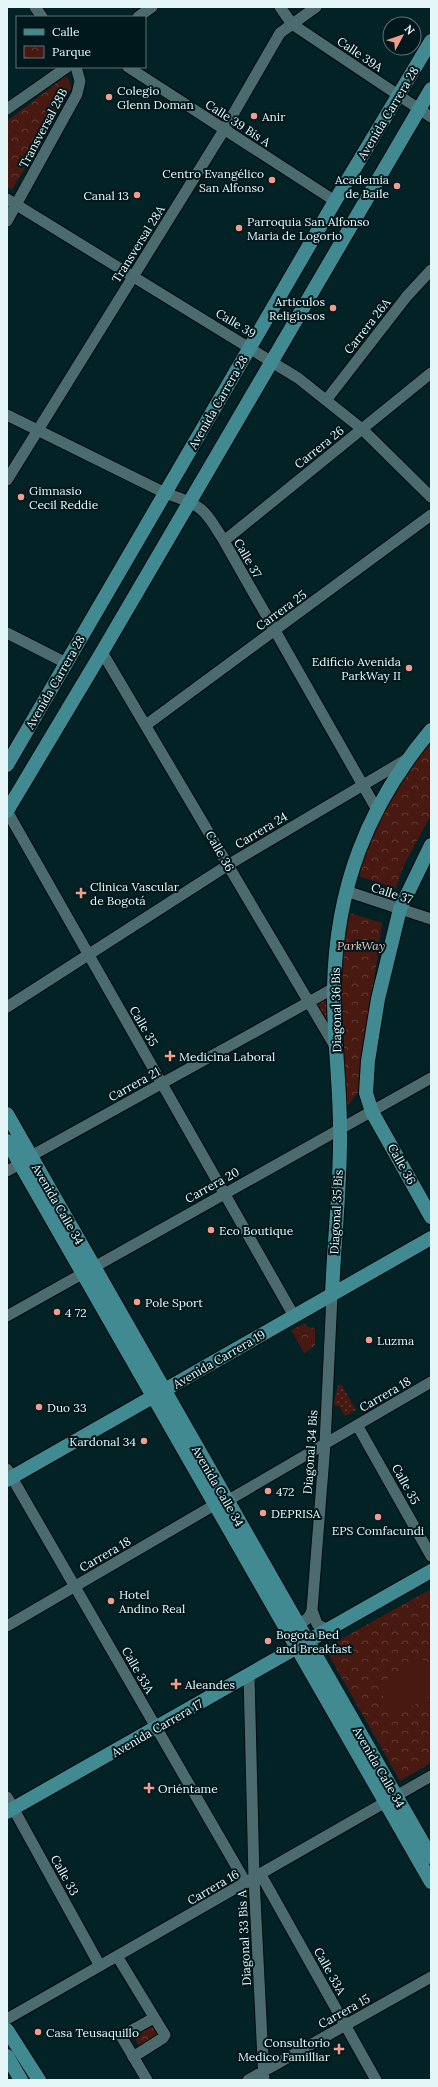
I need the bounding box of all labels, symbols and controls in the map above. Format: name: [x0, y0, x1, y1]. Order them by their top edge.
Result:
legend: [16, 16, 146, 68]
north arrow: [382, 16, 422, 56]
text: N: [402, 22, 418, 38]
text: Calle: [52, 24, 80, 39]
street label: Calle 39A: [334, 33, 386, 75]
text: Parque: [52, 44, 92, 59]
street label: Avenida Carrera 28: [354, 63, 422, 163]
place label: Colegio Glenn Doman: [117, 83, 194, 112]
street label: Transversal 28B: [16, 86, 70, 170]
marker: Colegio Glenn Doman: [104, 92, 114, 102]
street label: Calle 39 Bis A: [203, 96, 274, 150]
place label: Anir: [261, 109, 286, 124]
marker: Anir: [249, 111, 259, 121]
place label: Centro Evangélico San Alfonso: [162, 166, 264, 195]
place label: Academia de Baile: [334, 172, 389, 201]
marker: Centro Evangélico San Alfonso: [267, 175, 277, 185]
marker: Academia de Baile: [392, 181, 402, 191]
place label: Canal 13: [83, 188, 129, 203]
marker: Canal 13: [132, 190, 142, 200]
street label: Transversal 28A: [108, 202, 168, 285]
place label: Parroquia San Alfonso Maria de Logorio: [247, 214, 370, 243]
marker: Parroquia San Alfonso Maria de Logorio: [234, 223, 244, 233]
place label: Articulos Religiosos: [269, 294, 325, 323]
street label: Carrera 26A: [341, 295, 394, 357]
marker: Articulos Religiosos: [328, 303, 338, 313]
street label: Calle 39: [213, 305, 259, 341]
street label: Avenida Carrera 28: [185, 352, 251, 453]
street label: Carrera 26: [291, 422, 347, 471]
place label: Gimnasio Cecil Reddie: [29, 483, 99, 512]
marker: Gimnasio Cecil Reddie: [16, 492, 26, 502]
street label: Calle 37: [231, 536, 265, 581]
street label: Carrera 25: [253, 587, 309, 633]
street label: Avenida Carrera 28: [22, 632, 88, 733]
place label: Edificio Avenida ParkWay II: [312, 654, 401, 683]
marker: Edificio Avenida ParkWay II: [404, 663, 414, 673]
street label: Carrera 24: [232, 808, 290, 852]
street label: Calle 36: [202, 828, 238, 874]
place label: Clinica Vascular de Bogotá: [90, 879, 180, 908]
street label: Calle 37: [369, 879, 415, 907]
marker: Clinica Vascular de Bogotá: [75, 887, 87, 899]
park label: ParkWay: [337, 938, 385, 953]
street label: Diagonal 36 Bis: [328, 967, 344, 1053]
street label: Calle 35: [127, 1003, 161, 1049]
place label: Medicina Laboral: [179, 1049, 275, 1064]
marker: Medicina Laboral: [164, 1050, 176, 1062]
street label: Carrera 21: [106, 1064, 162, 1104]
street label: Calle 36: [385, 1141, 419, 1187]
street label: Avenida Calle 34: [28, 1160, 87, 1248]
street label: Carrera 20: [182, 1164, 242, 1206]
street label: Diagonal 35 Bis: [326, 1169, 346, 1255]
place label: Eco Boutique: [219, 1223, 294, 1238]
marker: Eco Boutique: [206, 1225, 216, 1235]
place label: Pole Sport: [145, 1295, 203, 1310]
marker: Pole Sport: [132, 1297, 142, 1307]
place label: 4 72: [65, 1305, 87, 1320]
marker: 4 72: [52, 1307, 62, 1317]
street label: Avenida Carrera 19: [169, 1326, 268, 1392]
place label: Luzma: [377, 1333, 414, 1348]
marker: Luzma: [364, 1335, 374, 1345]
street label: Carrera 18: [357, 1373, 414, 1415]
place label: Duo 33: [47, 1400, 87, 1415]
marker: Duo 33: [34, 1402, 44, 1412]
street label: Diagonal 34 Bis: [300, 1409, 320, 1495]
place label: Kardonal 34: [69, 1434, 136, 1449]
marker: Kardonal 34: [139, 1436, 149, 1446]
street label: Avenida Calle 34: [188, 1442, 247, 1530]
street label: Calle 35: [389, 1461, 423, 1507]
place label: 472: [276, 1484, 294, 1499]
marker: 472: [263, 1486, 273, 1496]
place label: DEPRISA: [271, 1506, 321, 1521]
marker: DEPRISA: [258, 1508, 268, 1518]
marker: EPS Comfacundi: [373, 1512, 383, 1522]
place label: EPS Comfacundi: [332, 1523, 424, 1538]
street label: Carrera 18: [77, 1533, 134, 1575]
place label: Hotel Andino Real: [118, 1587, 185, 1616]
marker: Hotel Andino Real: [106, 1596, 116, 1606]
place label: Bogota Bed and Breakfast: [276, 1627, 352, 1656]
marker: Bogota Bed and Breakfast: [263, 1636, 273, 1646]
street label: Calle 33A: [119, 1644, 158, 1697]
place label: Aleandes: [184, 1677, 235, 1692]
marker: Aleandes: [170, 1678, 182, 1690]
street label: Avenida Carrera 17: [108, 1696, 206, 1761]
street label: Avenida Calle 34: [349, 1723, 408, 1811]
place label: Oriéntame: [158, 1781, 218, 1796]
marker: Oriéntame: [143, 1782, 155, 1794]
street label: Calle 33: [48, 1852, 82, 1898]
street label: Carrera 16: [184, 1866, 242, 1908]
street label: Diagonal 33 Bis A: [234, 1889, 254, 1986]
street label: Calle 33A: [311, 1945, 349, 1998]
street label: Carrera 15: [316, 1991, 372, 2031]
place label: Casa Teusaquillo: [46, 2025, 139, 2040]
marker: Casa Teusaquillo: [33, 2027, 43, 2037]
place label: Consultorio Medico Familliar: [238, 2035, 331, 2064]
marker: Consultorio Medico Familliar: [333, 2043, 345, 2055]

